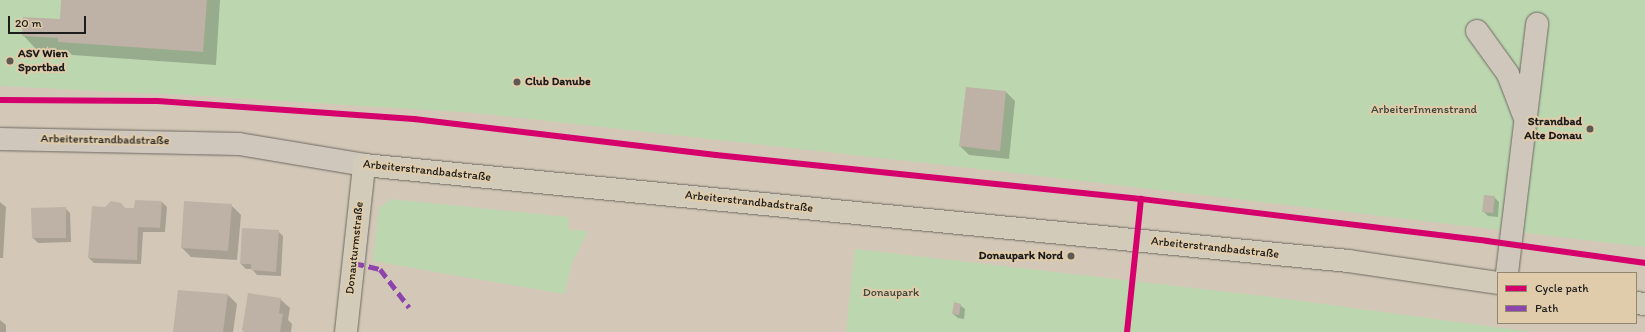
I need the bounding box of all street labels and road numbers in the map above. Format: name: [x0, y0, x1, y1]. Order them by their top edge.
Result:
street label: Arbeiterstrandbadstraße: [41, 132, 169, 148]
street label: Arbeiterstrandbadstraße: [362, 157, 492, 185]
street label: Arbeiterstrandbadstraße: [684, 188, 814, 216]
street label: Donauturmstraße: [343, 201, 367, 295]
street label: Arbeiterstrandbadstraße: [1150, 234, 1280, 262]

